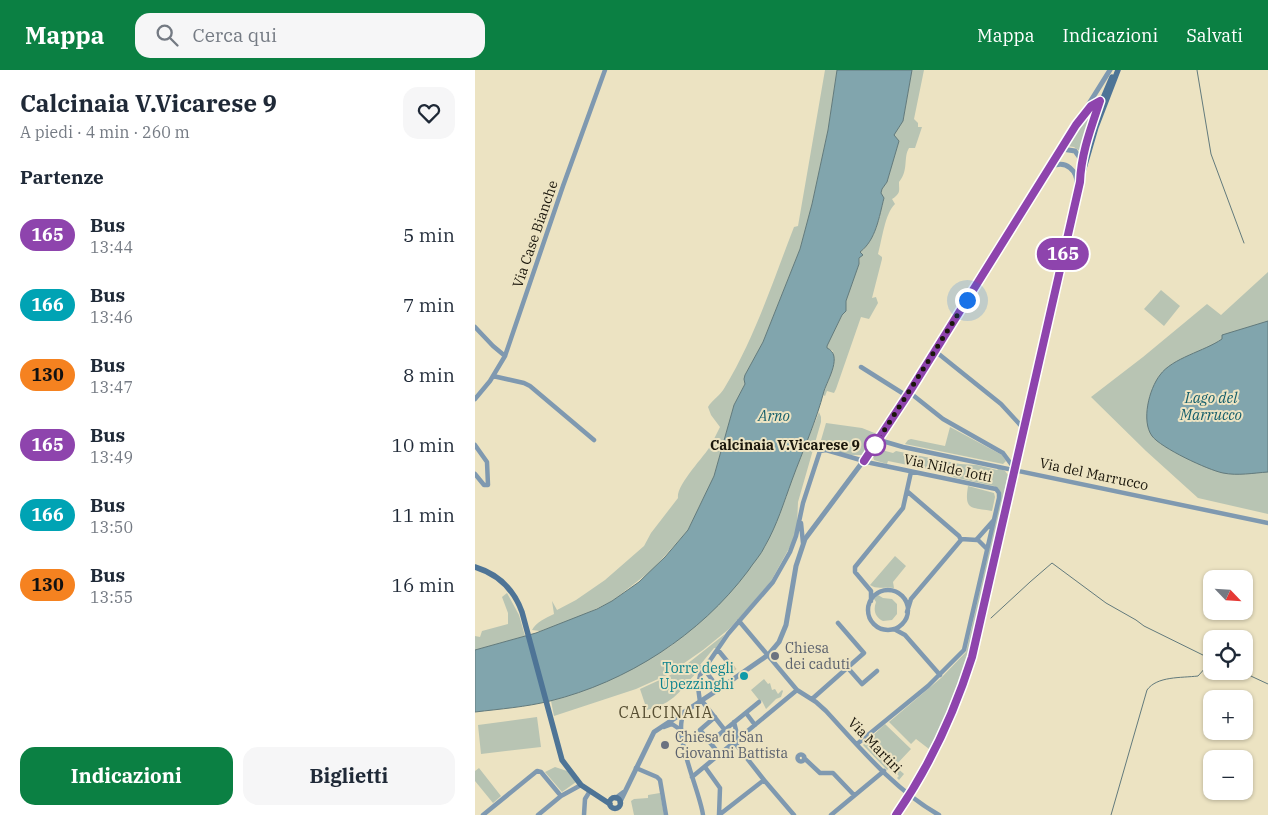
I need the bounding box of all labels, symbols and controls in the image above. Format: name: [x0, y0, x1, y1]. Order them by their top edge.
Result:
search box: [135, 13, 485, 58]
text: Mappa: [25, 19, 105, 51]
icon: search: [153, 21, 181, 49]
text: Cerca qui: [193, 23, 277, 47]
text: Mappa: [977, 24, 1035, 47]
text: Indicazioni: [1063, 24, 1158, 47]
text: Salvati: [1186, 24, 1243, 47]
text: Calcinaia V.Vicarese 9: [20, 87, 277, 119]
button: heart: [403, 87, 455, 139]
text: A piedi · 4 min · 260 m: [20, 122, 190, 142]
text: Partenze: [20, 165, 104, 189]
street label: Via Case Bianche: [508, 178, 562, 290]
text: Bus: [90, 213, 125, 237]
text: 165: [31, 223, 64, 246]
text: 5 min: [403, 223, 455, 247]
text: 13:44: [90, 237, 133, 257]
line badge: 165: [1034, 238, 1092, 270]
text: 165: [1047, 242, 1079, 265]
text: Bus: [90, 283, 125, 307]
your location: [955, 288, 980, 313]
text: 166: [31, 293, 64, 316]
text: 7 min: [403, 293, 455, 317]
text: 13:46: [90, 307, 133, 327]
text: Bus: [90, 353, 125, 377]
text: 130: [31, 363, 64, 386]
text: 8 min: [403, 363, 455, 387]
text: 13:47: [90, 377, 133, 397]
water label: Lago del Marrucco: [1179, 388, 1242, 424]
water label: Arno: [757, 406, 790, 425]
text: Bus: [90, 423, 125, 447]
text: 165: [31, 433, 64, 456]
text: 10 min: [392, 433, 455, 457]
marker: Calcinaia V.Vicarese 9: [864, 434, 886, 456]
place label: Calcinaia V.Vicarese 9: [710, 436, 860, 454]
text: 13:49: [90, 447, 133, 467]
street label: Via Nilde Iotti: [902, 450, 994, 486]
street label: Via del Marrucco: [1038, 454, 1150, 494]
text: Bus: [90, 493, 125, 517]
text: 166: [31, 503, 64, 526]
text: 11 min: [392, 503, 455, 527]
text: 13:50: [90, 517, 133, 537]
text: Bus: [90, 563, 125, 587]
north arrow: [1203, 570, 1253, 620]
map controls: [1203, 570, 1253, 800]
text: 130: [31, 573, 64, 596]
text: 16 min: [392, 573, 455, 597]
text: 13:55: [90, 587, 133, 607]
button: locate: [1203, 630, 1253, 680]
place label: Chiesa dei caduti: [785, 639, 850, 673]
marker: Chiesa dei caduti: [769, 650, 781, 662]
place label: Torre degli Upezzinghi: [659, 659, 734, 693]
marker: Torre degli Upezzinghi: [738, 670, 750, 682]
button: +: [1203, 690, 1253, 740]
district label: CALCINAIA: [618, 702, 714, 722]
street label: Via Martiri: [844, 713, 906, 777]
place label: Chiesa di San Giovanni Battista: [675, 728, 788, 762]
marker: Chiesa di San Giovanni Battista: [659, 739, 671, 751]
button: Indicazioni: [20, 747, 233, 805]
button: Biglietti: [243, 747, 455, 805]
button: −: [1203, 750, 1253, 800]

